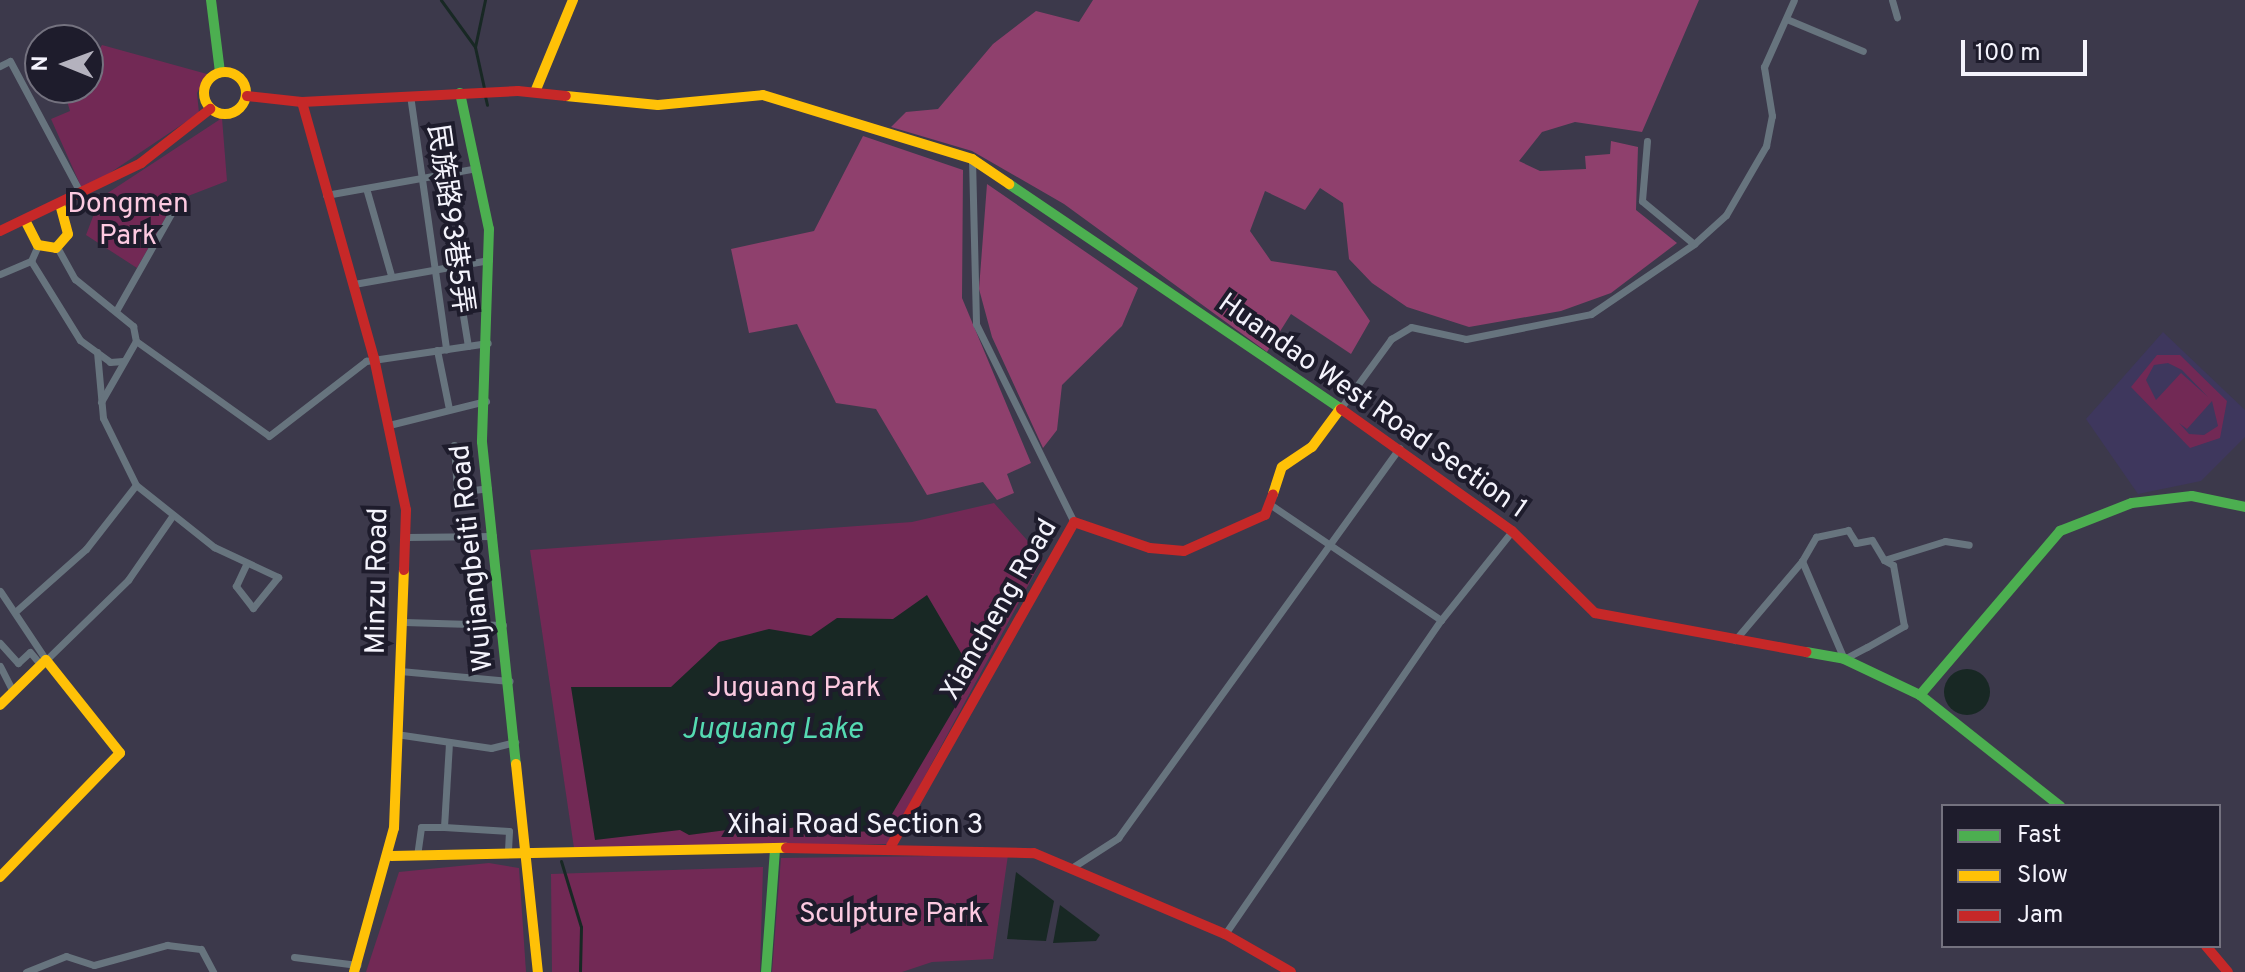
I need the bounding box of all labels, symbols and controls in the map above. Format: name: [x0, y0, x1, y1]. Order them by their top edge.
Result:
north arrow: [24, 24, 104, 104]
scale bar: [1965, 24, 2091, 74]
text: 100 m: [1975, 39, 2041, 69]
text: N: [28, 55, 55, 72]
street label: 民族路93巷5弄: [419, 122, 479, 316]
park label: Dongmen Park: [67, 188, 189, 254]
street label: Huandao West Road Section 1: [1211, 287, 1533, 527]
street label: Wujiangbeiti Road: [444, 443, 502, 673]
street label: Minzu Road: [360, 507, 396, 655]
street label: Xiancheng Road: [935, 513, 1065, 707]
park label: Juguang Park: [707, 672, 881, 706]
water label: Juguang Lake: [681, 713, 863, 749]
legend: [1941, 804, 2221, 948]
street label: Xihai Road Section 3: [727, 809, 983, 843]
text: Fast: [2017, 821, 2061, 851]
text: Slow: [2017, 861, 2068, 891]
park label: Sculpture Park: [799, 898, 983, 932]
text: Jam: [2017, 901, 2063, 931]

